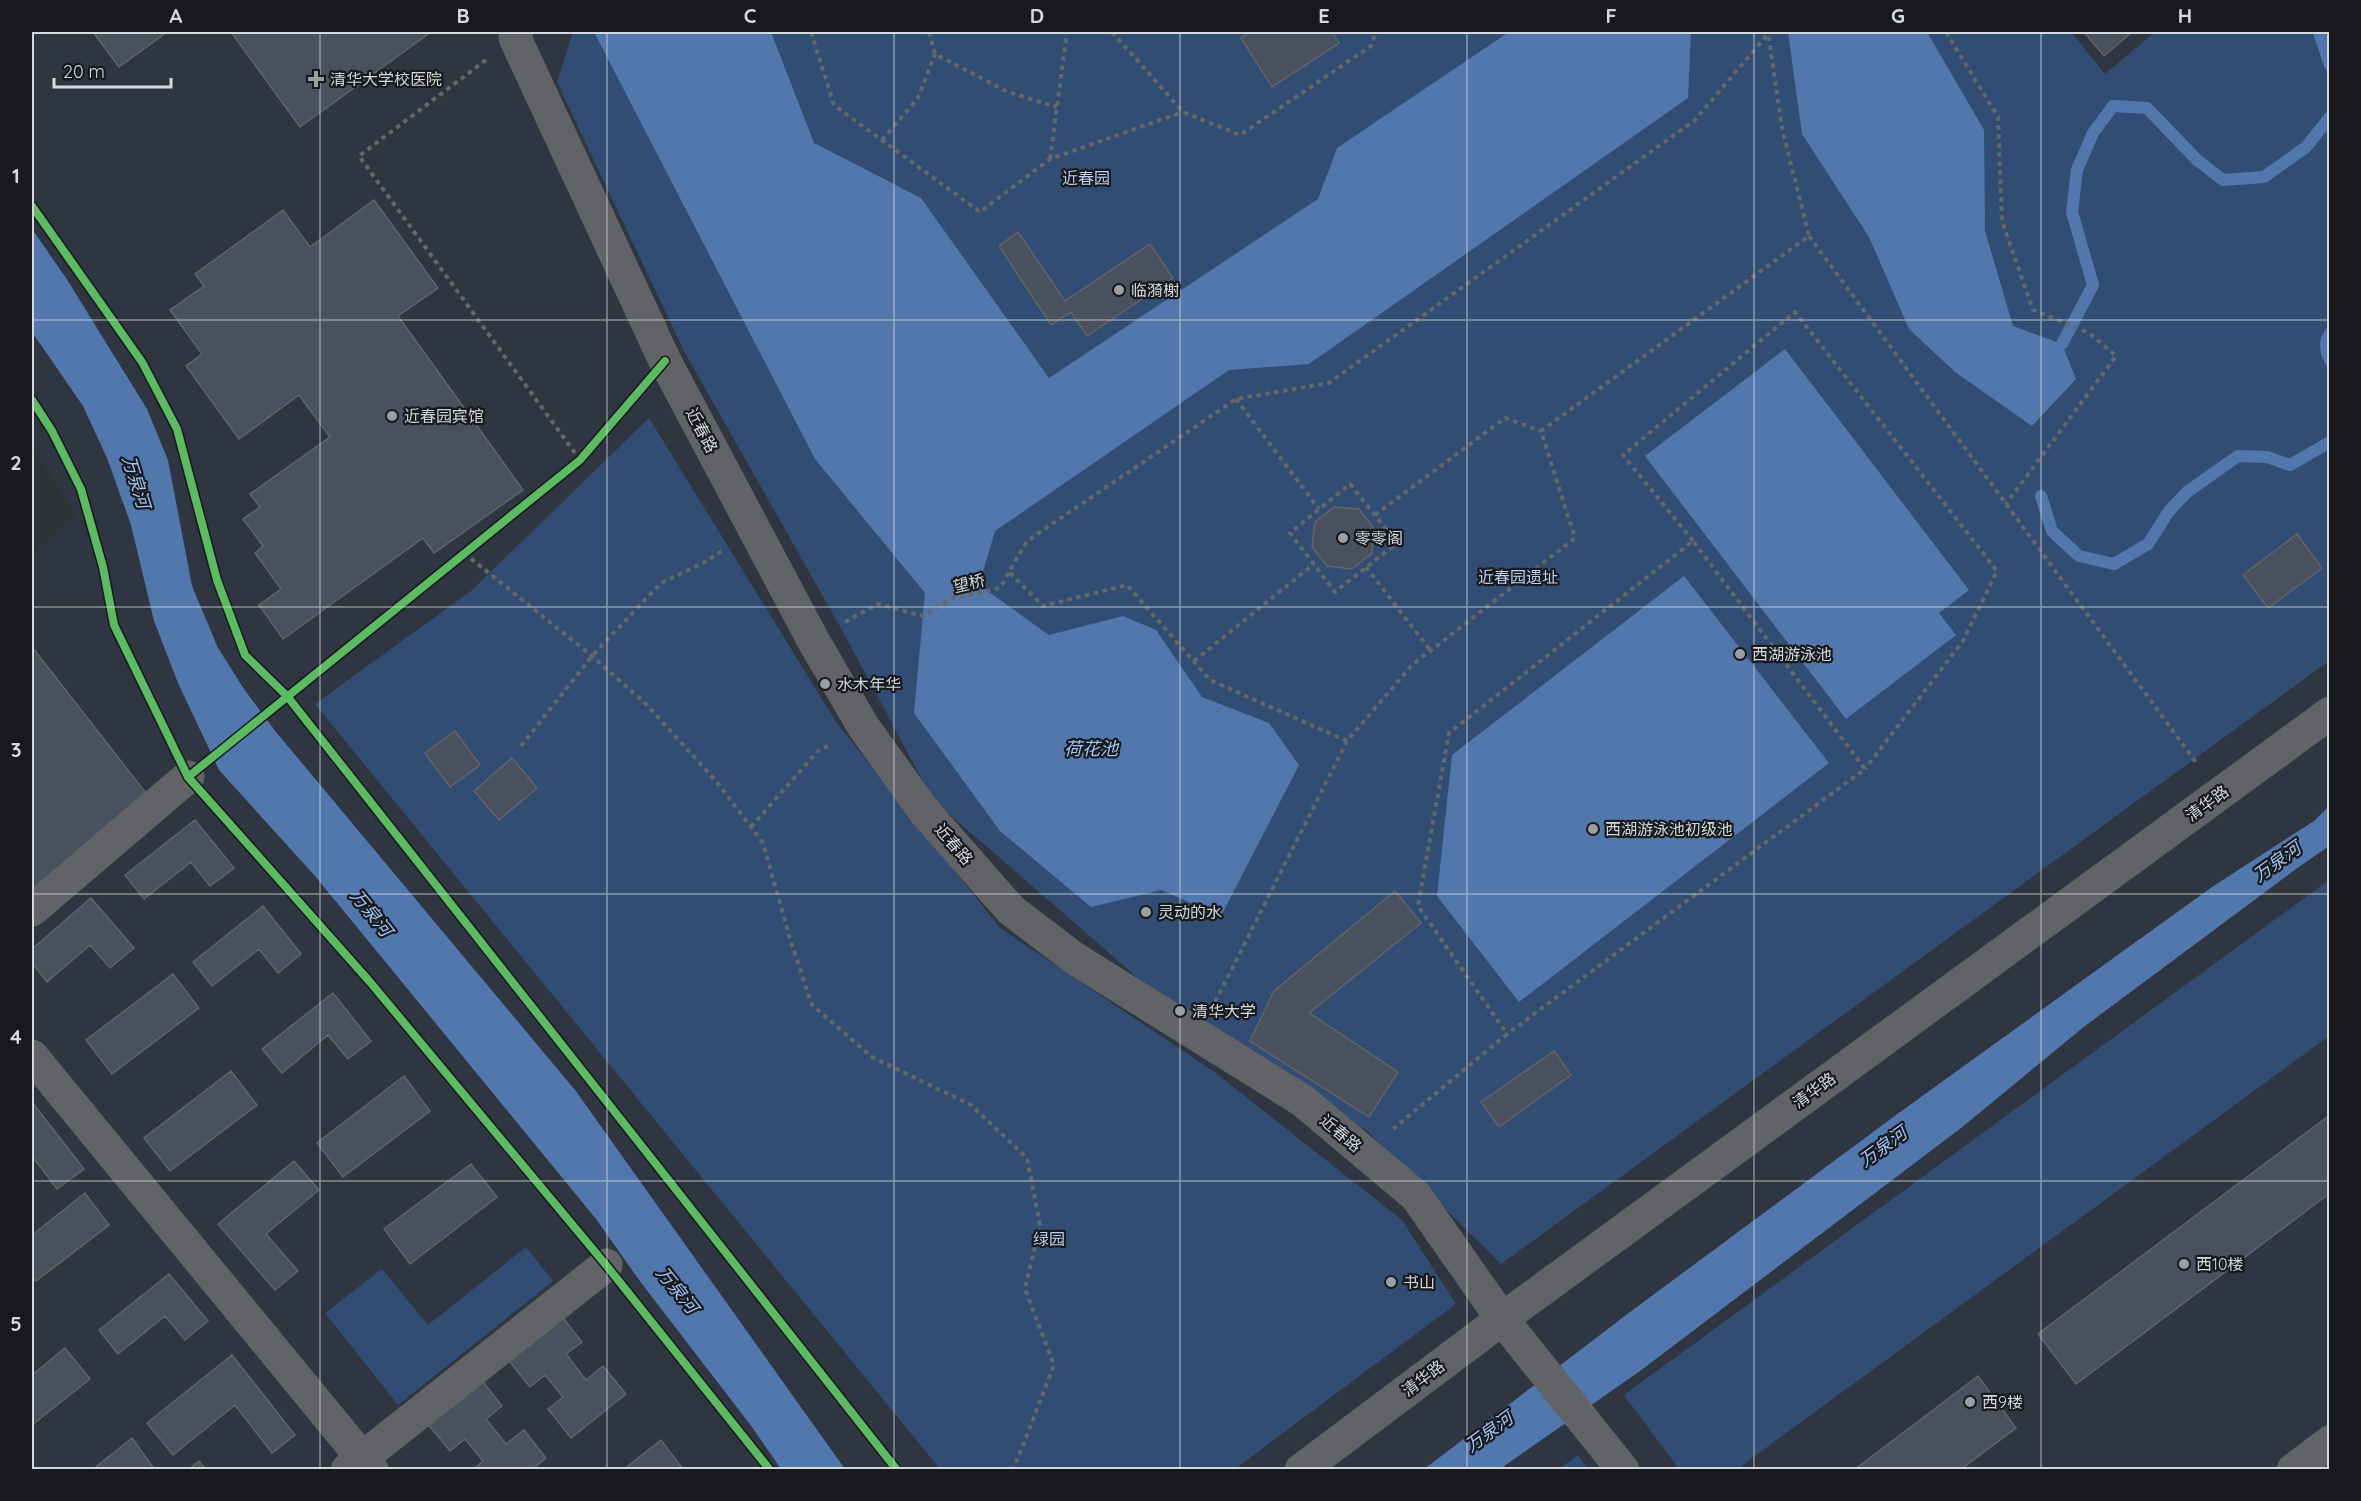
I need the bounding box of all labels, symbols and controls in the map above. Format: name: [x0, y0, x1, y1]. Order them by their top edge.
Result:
text: A: [170, 3, 183, 28]
text: B: [456, 3, 470, 28]
text: C: [744, 3, 757, 28]
text: D: [1030, 3, 1044, 28]
text: E: [1318, 3, 1330, 28]
text: F: [1605, 3, 1617, 28]
text: G: [1891, 3, 1905, 28]
text: H: [2178, 3, 2192, 28]
scale bar: [54, 51, 171, 89]
text: 20 m: [63, 60, 105, 83]
place label: 清华大学校医院: [330, 69, 442, 89]
marker: 清华大学校医院: [307, 70, 325, 88]
text: 1: [12, 163, 20, 188]
park label: 近春园: [1062, 168, 1110, 188]
place label: 临漪榭: [1131, 280, 1179, 300]
marker: 临漪榭: [1112, 283, 1126, 297]
street label: 近春路: [682, 404, 722, 456]
place label: 近春园宾馆: [404, 406, 484, 426]
marker: 近春园宾馆: [385, 409, 399, 423]
text: 2: [10, 450, 22, 475]
water label: 万泉河: [118, 453, 156, 514]
place label: 零零阁: [1355, 528, 1403, 548]
marker: 零零阁: [1336, 531, 1350, 545]
park label: 近春园遗址: [1478, 567, 1558, 587]
street label: 望桥: [951, 570, 987, 596]
place label: 西湖游泳池: [1752, 644, 1832, 664]
marker: 西湖游泳池: [1733, 647, 1747, 661]
place label: 水木年华: [837, 674, 901, 694]
marker: 水木年华: [818, 677, 832, 691]
text: 3: [11, 737, 21, 762]
water label: 荷花池: [1064, 737, 1120, 760]
street label: 清华路: [2182, 781, 2232, 825]
street label: 近春路: [931, 819, 977, 869]
place label: 西湖游泳池初级池: [1605, 819, 1733, 839]
marker: 西湖游泳池初级池: [1586, 822, 1600, 836]
water label: 万泉河: [2248, 835, 2308, 887]
water label: 万泉河: [345, 884, 399, 943]
place label: 灵动的水: [1158, 902, 1222, 922]
marker: 灵动的水: [1139, 905, 1153, 919]
place label: 清华大学: [1192, 1001, 1256, 1021]
marker: 清华大学: [1173, 1004, 1187, 1018]
text: 4: [10, 1024, 22, 1049]
street label: 清华路: [1789, 1068, 1839, 1112]
street label: 近春路: [1316, 1110, 1366, 1156]
water label: 万泉河: [1854, 1120, 1914, 1172]
park label: 绿园: [1033, 1229, 1065, 1249]
place label: 西10楼: [2196, 1254, 2243, 1274]
marker: 西10楼: [2177, 1257, 2191, 1271]
water label: 万泉河: [651, 1261, 705, 1320]
place label: 书山: [1403, 1272, 1435, 1292]
marker: 书山: [1384, 1275, 1398, 1289]
text: 5: [10, 1311, 22, 1336]
street label: 清华路: [1398, 1356, 1448, 1400]
place label: 西9楼: [1982, 1392, 2023, 1412]
marker: 西9楼: [1963, 1395, 1977, 1409]
water label: 万泉河: [1460, 1405, 1520, 1457]

